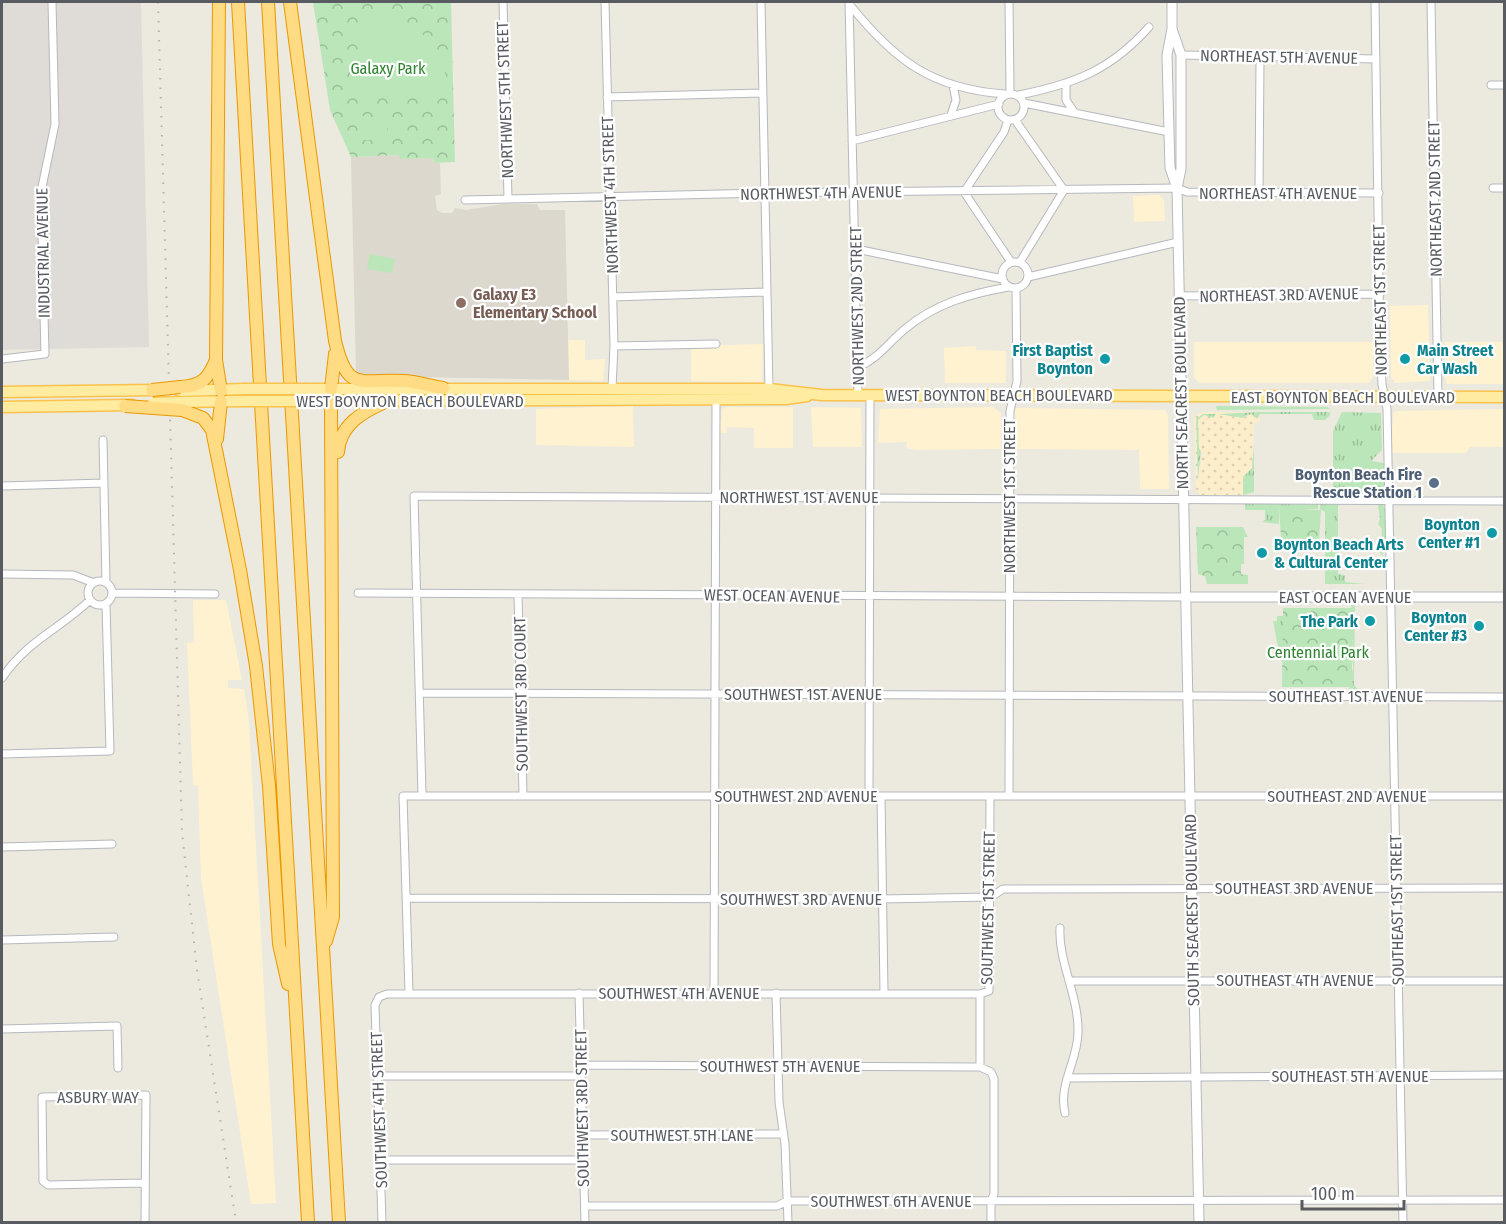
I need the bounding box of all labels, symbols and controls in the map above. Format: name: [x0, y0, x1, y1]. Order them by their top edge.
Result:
street label: NORTHWEST 5TH STREET: [493, 21, 517, 179]
street label: NORTHEAST 5TH AVENUE: [1200, 46, 1358, 68]
park label: Galaxy Park: [350, 59, 426, 78]
street label: NORTHWEST 4TH STREET: [598, 115, 622, 274]
street label: NORTHEAST 2ND STREET: [1424, 120, 1446, 277]
street label: NORTHWEST 4TH AVENUE: [740, 182, 902, 204]
street label: NORTHEAST 4TH AVENUE: [1199, 184, 1357, 203]
street label: INDUSTRIAL AVENUE: [32, 188, 54, 318]
street label: NORTHEAST 1ST STREET: [1369, 224, 1391, 376]
street label: NORTHWEST 2ND STREET: [846, 226, 868, 386]
street label: NORTHEAST 3RD AVENUE: [1199, 284, 1359, 306]
place label: Galaxy E3 Elementary School: [473, 285, 598, 322]
marker: Galaxy E3 Elementary School: [454, 296, 468, 310]
street label: NORTH SEACREST BOULEVARD: [1170, 296, 1192, 490]
place label: First Baptist Boynton: [1013, 341, 1093, 378]
place label: Main Street Car Wash: [1417, 341, 1494, 378]
marker: First Baptist Boynton: [1098, 352, 1112, 366]
marker: Main Street Car Wash: [1398, 352, 1412, 366]
street label: WEST BOYNTON BEACH BOULEVARD: [885, 386, 1113, 405]
street label: EAST BOYNTON BEACH BOULEVARD: [1231, 388, 1455, 407]
street label: WEST BOYNTON BEACH BOULEVARD: [296, 392, 524, 411]
street label: NORTHWEST 1ST STREET: [1000, 418, 1019, 573]
place label: Boynton Beach Fire Rescue Station 1: [1295, 465, 1422, 502]
marker: Boynton Beach Fire Rescue Station 1: [1427, 476, 1441, 490]
street label: NORTHWEST 1ST AVENUE: [720, 488, 878, 507]
place label: Boynton Center #1: [1418, 515, 1480, 552]
marker: Boynton Center #1: [1485, 526, 1499, 540]
place label: Boynton Beach Arts & Cultural Center: [1274, 535, 1404, 572]
marker: Boynton Beach Arts & Cultural Center: [1255, 546, 1269, 560]
street label: WEST OCEAN AVENUE: [704, 585, 840, 607]
street label: EAST OCEAN AVENUE: [1279, 588, 1411, 607]
place label: Boynton Center #3: [1404, 608, 1467, 645]
place label: The Park: [1300, 612, 1359, 631]
marker: The Park: [1363, 614, 1377, 628]
street label: SOUTHWEST 3RD COURT: [510, 616, 532, 771]
marker: Boynton Center #3: [1472, 619, 1486, 633]
park label: Centennial Park: [1267, 643, 1370, 662]
street label: SOUTHWEST 1ST AVENUE: [724, 685, 882, 704]
street label: SOUTHEAST 1ST AVENUE: [1269, 687, 1423, 706]
street label: SOUTHWEST 2ND AVENUE: [715, 787, 877, 806]
street label: SOUTHEAST 2ND AVENUE: [1267, 787, 1427, 806]
street label: SOUTH SEACREST BOULEVARD: [1181, 814, 1203, 1006]
street label: SOUTHWEST 1ST STREET: [977, 830, 999, 985]
street label: SOUTHEAST 1ST STREET: [1386, 834, 1408, 985]
street label: SOUTHEAST 3RD AVENUE: [1215, 879, 1373, 898]
street label: SOUTHWEST 3RD AVENUE: [720, 890, 882, 909]
street label: SOUTHEAST 4TH AVENUE: [1216, 971, 1374, 990]
street label: SOUTHWEST 4TH AVENUE: [599, 984, 759, 1003]
street label: SOUTHWEST 3RD STREET: [571, 1028, 593, 1187]
street label: SOUTHWEST 4TH STREET: [367, 1031, 391, 1189]
street label: SOUTHWEST 5TH AVENUE: [700, 1057, 860, 1076]
street label: SOUTHEAST 5TH AVENUE: [1271, 1067, 1429, 1086]
street label: ASBURY WAY: [57, 1088, 139, 1107]
street label: SOUTHWEST 5TH LANE: [611, 1126, 753, 1145]
scale bar: [1302, 1173, 1404, 1211]
text: 100 m: [1311, 1183, 1355, 1205]
street label: SOUTHWEST 6TH AVENUE: [810, 1192, 972, 1211]

